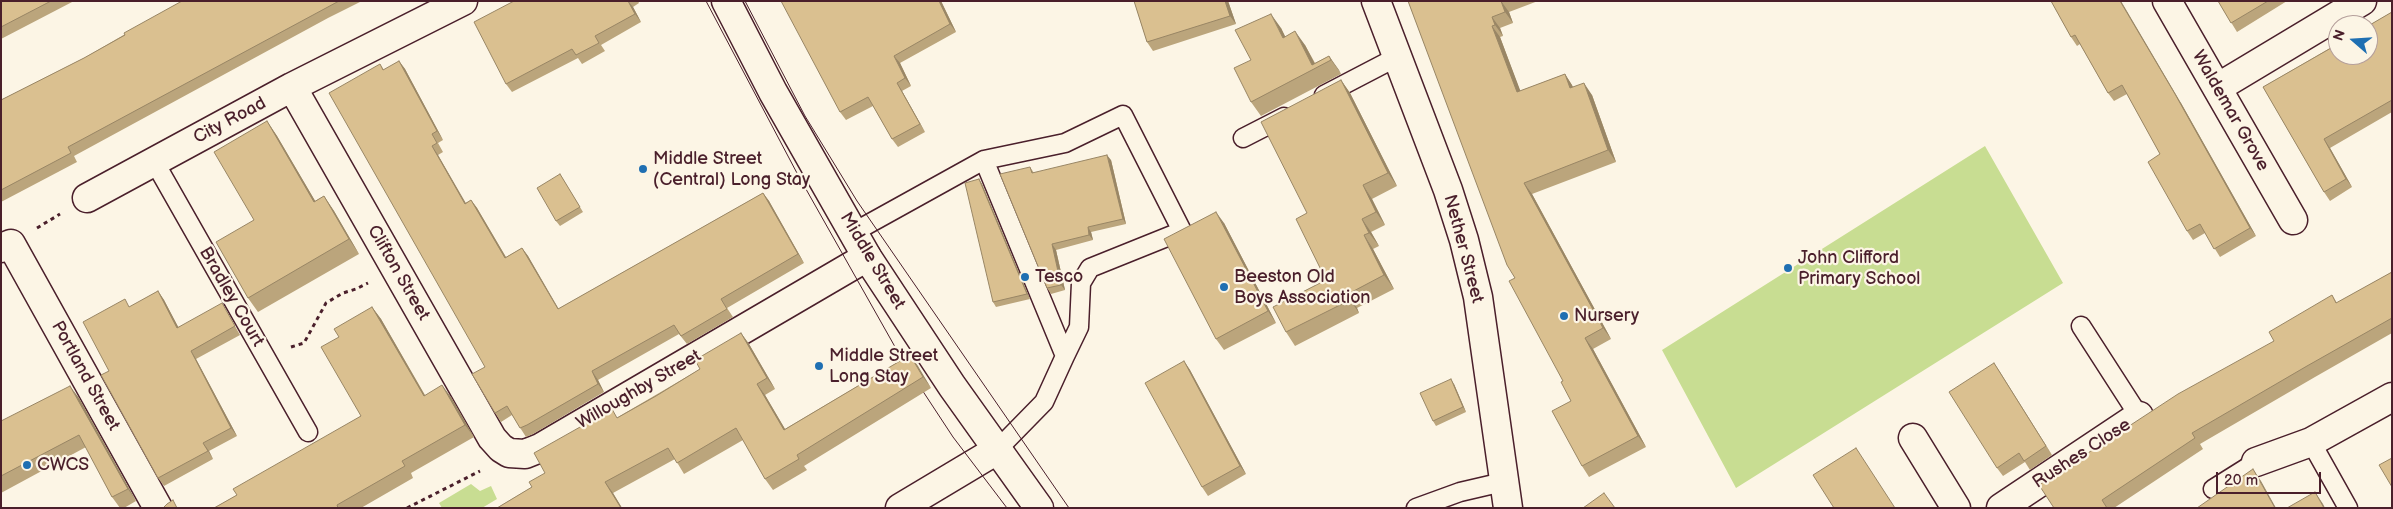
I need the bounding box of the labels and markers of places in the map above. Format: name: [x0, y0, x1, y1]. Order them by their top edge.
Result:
place label: Middle Street (Central) Long Stay: [653, 148, 810, 190]
marker: Middle Street (Central) Long Stay: [637, 163, 649, 175]
place label: John Clifford Primary School: [1798, 247, 1920, 290]
marker: John Clifford Primary School: [1782, 262, 1794, 274]
place label: Tesco: [1035, 266, 1083, 288]
place label: Beeston Old Boys Association: [1234, 266, 1371, 308]
marker: Tesco: [1019, 271, 1031, 283]
marker: Beeston Old Boys Association: [1218, 281, 1230, 293]
place label: Nursery: [1574, 305, 1639, 327]
marker: Nursery: [1558, 310, 1570, 322]
place label: Middle Street Long Stay: [829, 345, 938, 388]
marker: Middle Street Long Stay: [813, 360, 825, 372]
place label: CWCS: [37, 454, 89, 476]
marker: CWCS: [21, 459, 33, 471]

